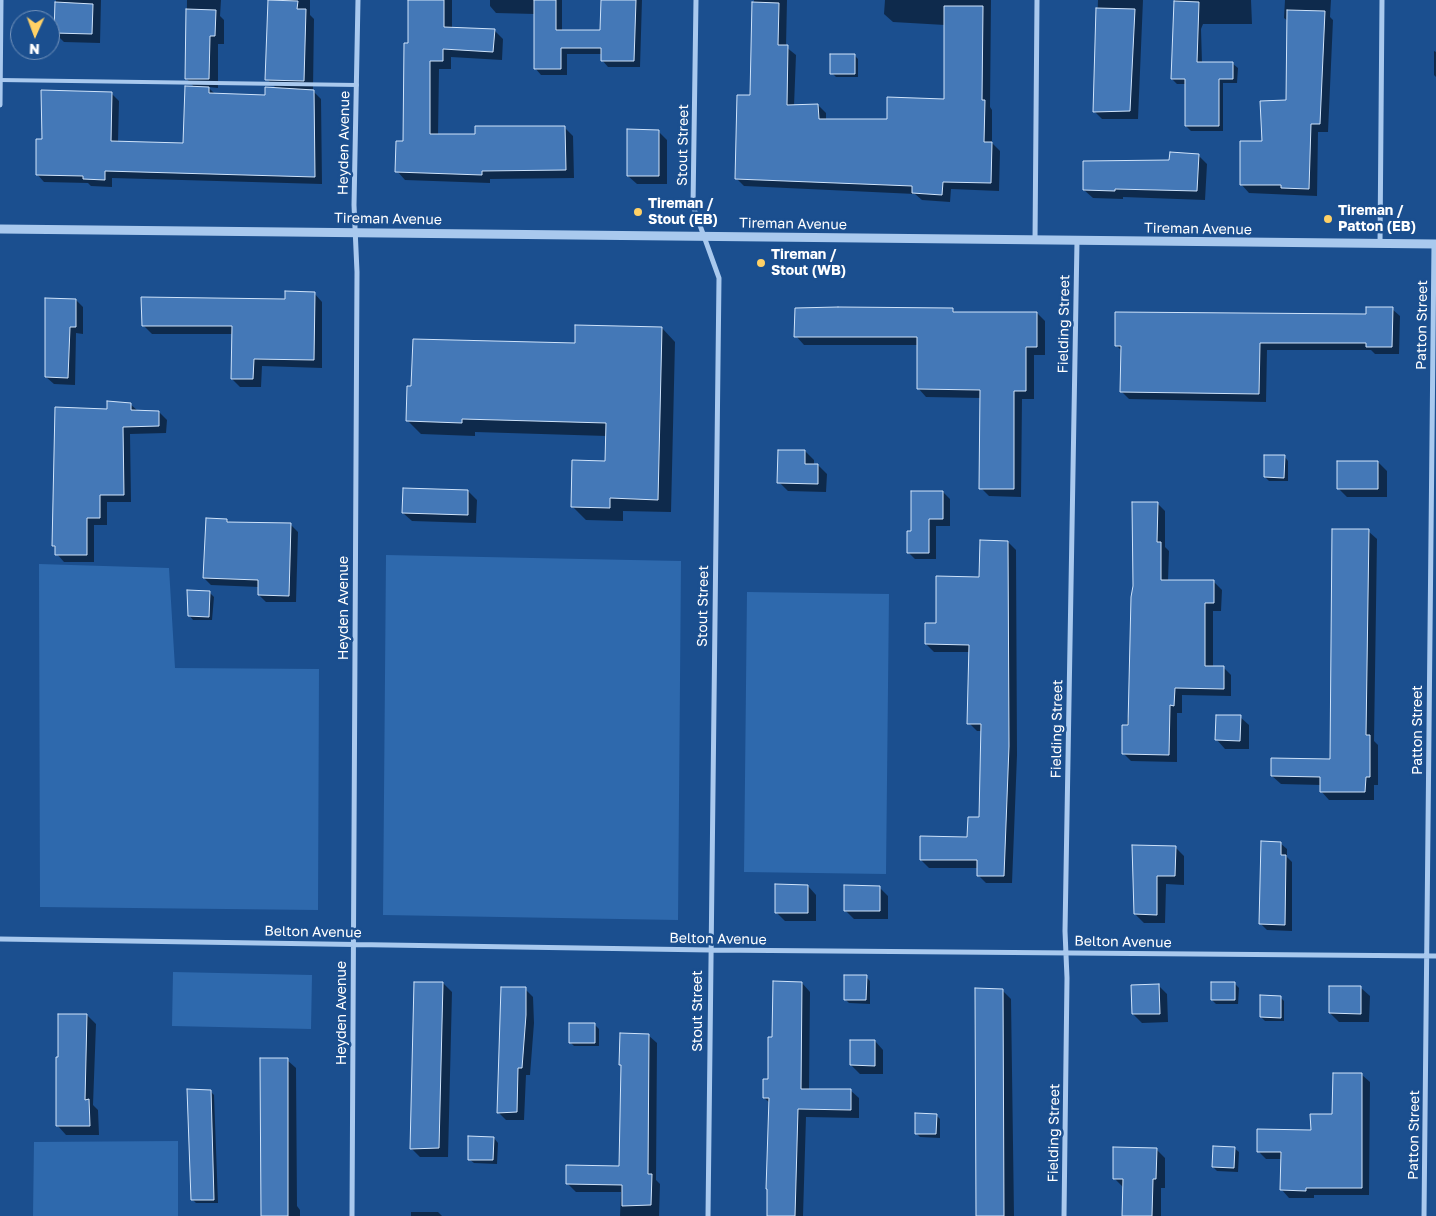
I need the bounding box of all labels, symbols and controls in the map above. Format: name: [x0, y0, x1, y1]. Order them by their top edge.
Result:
north arrow: [10, 10, 60, 60]
text: N: [29, 41, 40, 58]
street label: Heyden Avenue: [335, 91, 353, 195]
street label: Stout Street: [674, 104, 692, 186]
place label: Tireman / Stout (EB): [648, 196, 718, 228]
place label: Tireman / Patton (EB): [1338, 203, 1416, 236]
marker: Tireman / Stout (EB): [632, 206, 644, 218]
street label: Tireman Avenue: [334, 210, 442, 228]
marker: Tireman / Patton (EB): [1322, 213, 1334, 225]
street label: Tireman Avenue: [739, 215, 847, 233]
street label: Tireman Avenue: [1144, 220, 1252, 238]
place label: Tireman / Stout (WB): [771, 247, 846, 280]
marker: Tireman / Stout (WB): [755, 257, 767, 269]
street label: Fielding Street: [1055, 274, 1073, 374]
street label: Patton Street: [1413, 280, 1431, 370]
street label: Heyden Avenue: [336, 556, 352, 660]
street label: Stout Street: [694, 565, 712, 647]
street label: Fielding Street: [1048, 679, 1066, 779]
street label: Patton Street: [1410, 685, 1426, 775]
street label: Belton Avenue: [264, 923, 362, 941]
street label: Belton Avenue: [669, 930, 767, 948]
street label: Belton Avenue: [1074, 933, 1172, 951]
street label: Heyden Avenue: [334, 961, 350, 1065]
street label: Stout Street: [690, 970, 706, 1052]
street label: Fielding Street: [1045, 1083, 1063, 1183]
street label: Patton Street: [1405, 1090, 1423, 1180]

